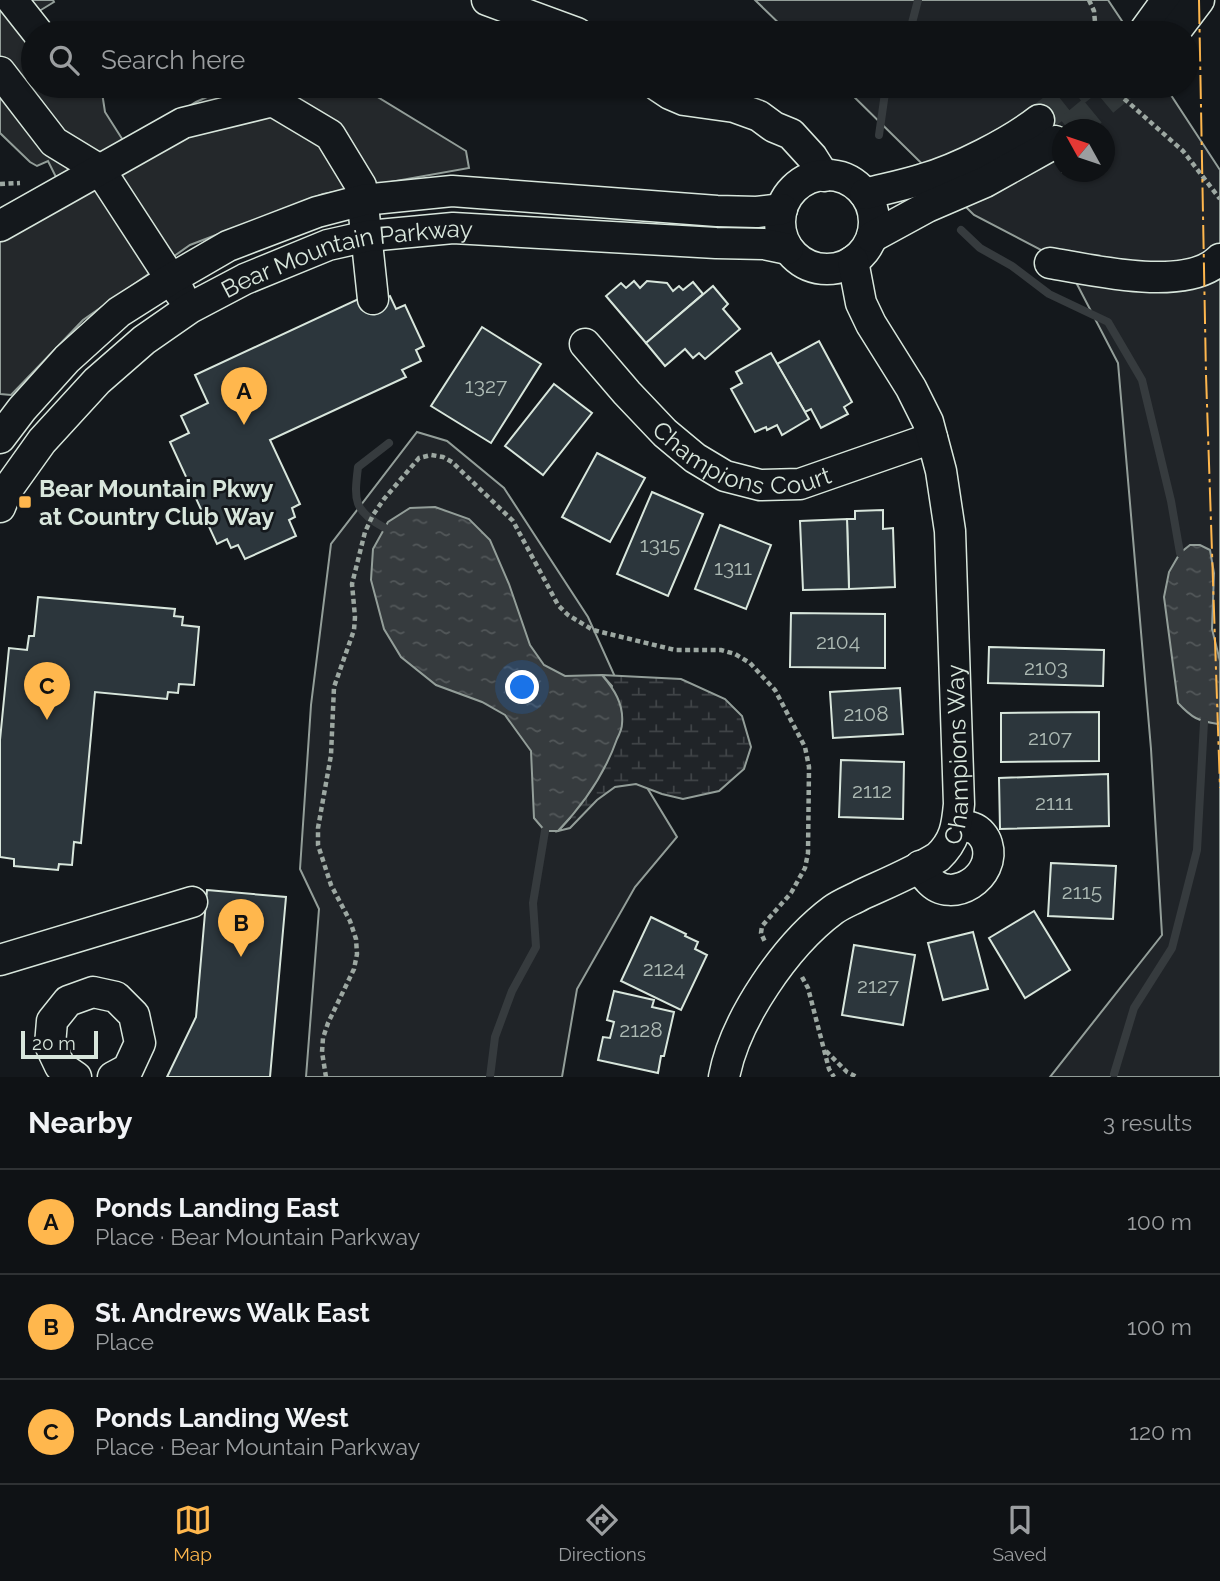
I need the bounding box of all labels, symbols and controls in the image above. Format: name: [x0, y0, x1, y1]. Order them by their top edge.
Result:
search box: [21, 21, 1199, 98]
icon: search: [45, 41, 83, 79]
text: Search here: [101, 45, 245, 75]
north arrow: [1052, 119, 1115, 182]
street label: Bear Mountain Parkway: [216, 213, 474, 304]
pin: A: [221, 367, 267, 425]
house number: 1327: [465, 373, 508, 398]
street label: Champions Court: [647, 415, 835, 500]
place label: Bear Mountain Pkwy at Country Club Way: [39, 474, 274, 531]
marker: Bear Mountain Pkwy at Country Club Way: [17, 494, 33, 510]
house number: 1315: [640, 532, 680, 557]
house number: 1311: [714, 555, 752, 580]
house number: 2104: [816, 629, 860, 654]
house number: 2103: [1024, 655, 1068, 680]
pin: C: [24, 662, 70, 720]
street label: Champions Way: [937, 664, 974, 849]
your location: [505, 670, 539, 704]
house number: 2108: [843, 701, 889, 726]
house number: 2107: [1028, 725, 1073, 750]
house number: 2112: [852, 778, 892, 803]
house number: 2111: [1035, 790, 1073, 815]
house number: 2115: [1062, 879, 1102, 904]
pin: B: [218, 899, 264, 957]
house number: 2124: [643, 956, 685, 981]
house number: 2127: [857, 973, 900, 998]
house number: 2128: [619, 1017, 663, 1042]
scale bar: [21, 1028, 98, 1060]
text: 20 m: [32, 1032, 76, 1054]
text: Nearby: [28, 1105, 132, 1140]
text: 3 results: [1103, 1109, 1192, 1136]
text: Ponds Landing East: [95, 1193, 339, 1223]
text: A: [43, 1208, 59, 1235]
text: 100 m: [1127, 1208, 1192, 1235]
text: Place · Bear Mountain Parkway: [95, 1223, 420, 1250]
text: St. Andrews Walk East: [95, 1298, 370, 1328]
text: B: [43, 1313, 59, 1340]
text: 100 m: [1127, 1313, 1192, 1340]
text: Place: [95, 1328, 154, 1355]
text: Ponds Landing West: [95, 1403, 349, 1433]
text: C: [43, 1418, 59, 1445]
text: 120 m: [1129, 1418, 1192, 1445]
text: Place · Bear Mountain Parkway: [95, 1433, 420, 1460]
tab: Map: [173, 1501, 212, 1565]
tab: Directions: [558, 1501, 646, 1565]
tab: Saved: [992, 1501, 1047, 1565]

